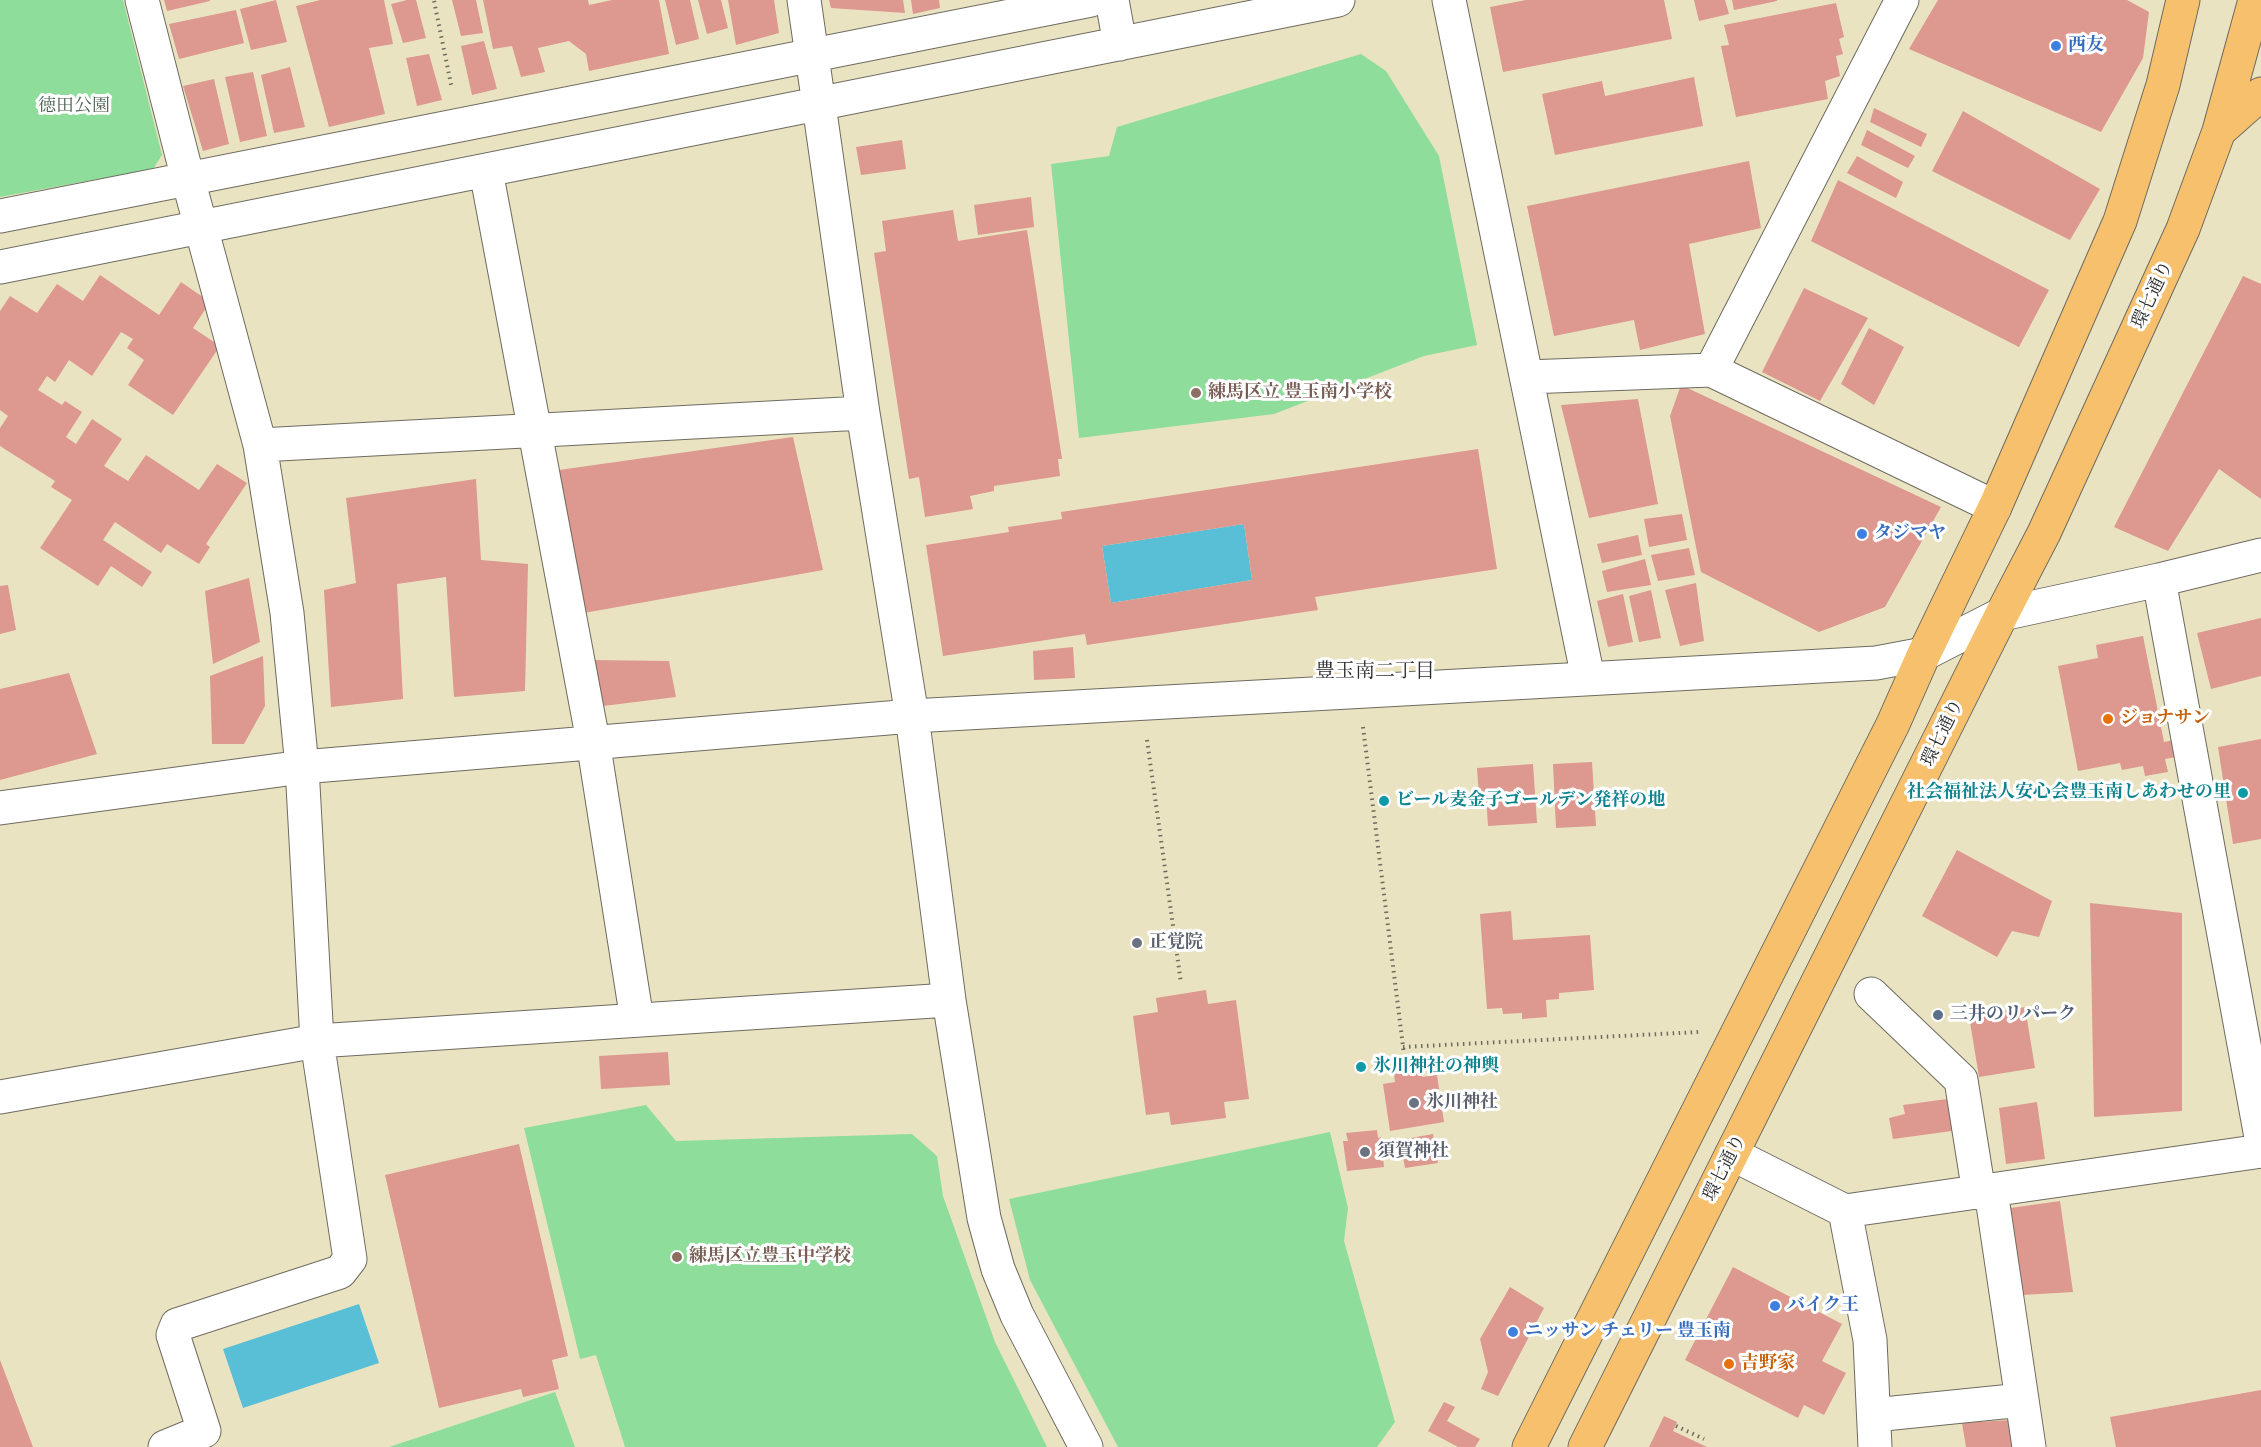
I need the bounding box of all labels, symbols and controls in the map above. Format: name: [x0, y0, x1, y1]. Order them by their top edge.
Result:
place label: 西友: [2068, 35, 2104, 57]
marker: 西友: [2049, 39, 2063, 53]
park label: 徳田公園: [38, 96, 110, 118]
street label: 環七通り: [2128, 258, 2178, 332]
place label: 練馬区立 豊玉南小学校: [1208, 382, 1392, 404]
marker: 練馬区立 豊玉南小学校: [1189, 386, 1203, 400]
place label: タジマヤ: [1874, 523, 1946, 545]
marker: タジマヤ: [1855, 527, 1869, 541]
district label: 豊玉南二丁目: [1315, 660, 1435, 684]
street label: 環七通り: [1918, 696, 1968, 770]
place label: ジョナサン: [2120, 708, 2210, 730]
marker: ジョナサン: [2101, 712, 2115, 726]
place label: 社会福祉法人安心会豊玉南しあわせの里: [1907, 782, 2231, 804]
marker: 社会福祉法人安心会豊玉南しあわせの里: [2236, 786, 2250, 800]
place label: ビール麦金子ゴールデン発祥の地: [1396, 790, 1665, 812]
marker: ビール麦金子ゴールデン発祥の地: [1377, 794, 1391, 808]
place label: 正覚院: [1149, 932, 1203, 954]
marker: 正覚院: [1130, 936, 1144, 950]
place label: 三井のリパーク: [1950, 1004, 2076, 1026]
marker: 三井のリパーク: [1931, 1008, 1945, 1022]
place label: 氷川神社の神輿: [1373, 1056, 1499, 1078]
marker: 氷川神社の神輿: [1354, 1060, 1368, 1074]
place label: 氷川神社: [1426, 1092, 1498, 1114]
marker: 氷川神社: [1407, 1096, 1421, 1110]
street label: 環七通り: [1699, 1131, 1751, 1205]
place label: 須賀神社: [1377, 1141, 1449, 1163]
marker: 須賀神社: [1358, 1145, 1372, 1159]
place label: 練馬区立豊玉中学校: [689, 1246, 851, 1268]
marker: 練馬区立豊玉中学校: [670, 1250, 684, 1264]
place label: バイク王: [1787, 1295, 1859, 1317]
marker: バイク王: [1768, 1299, 1782, 1313]
place label: ニッサン チェリー 豊玉南: [1525, 1321, 1731, 1343]
marker: ニッサン チェリー 豊玉南: [1506, 1325, 1520, 1339]
place label: 吉野家: [1741, 1353, 1795, 1375]
marker: 吉野家: [1722, 1357, 1736, 1371]

